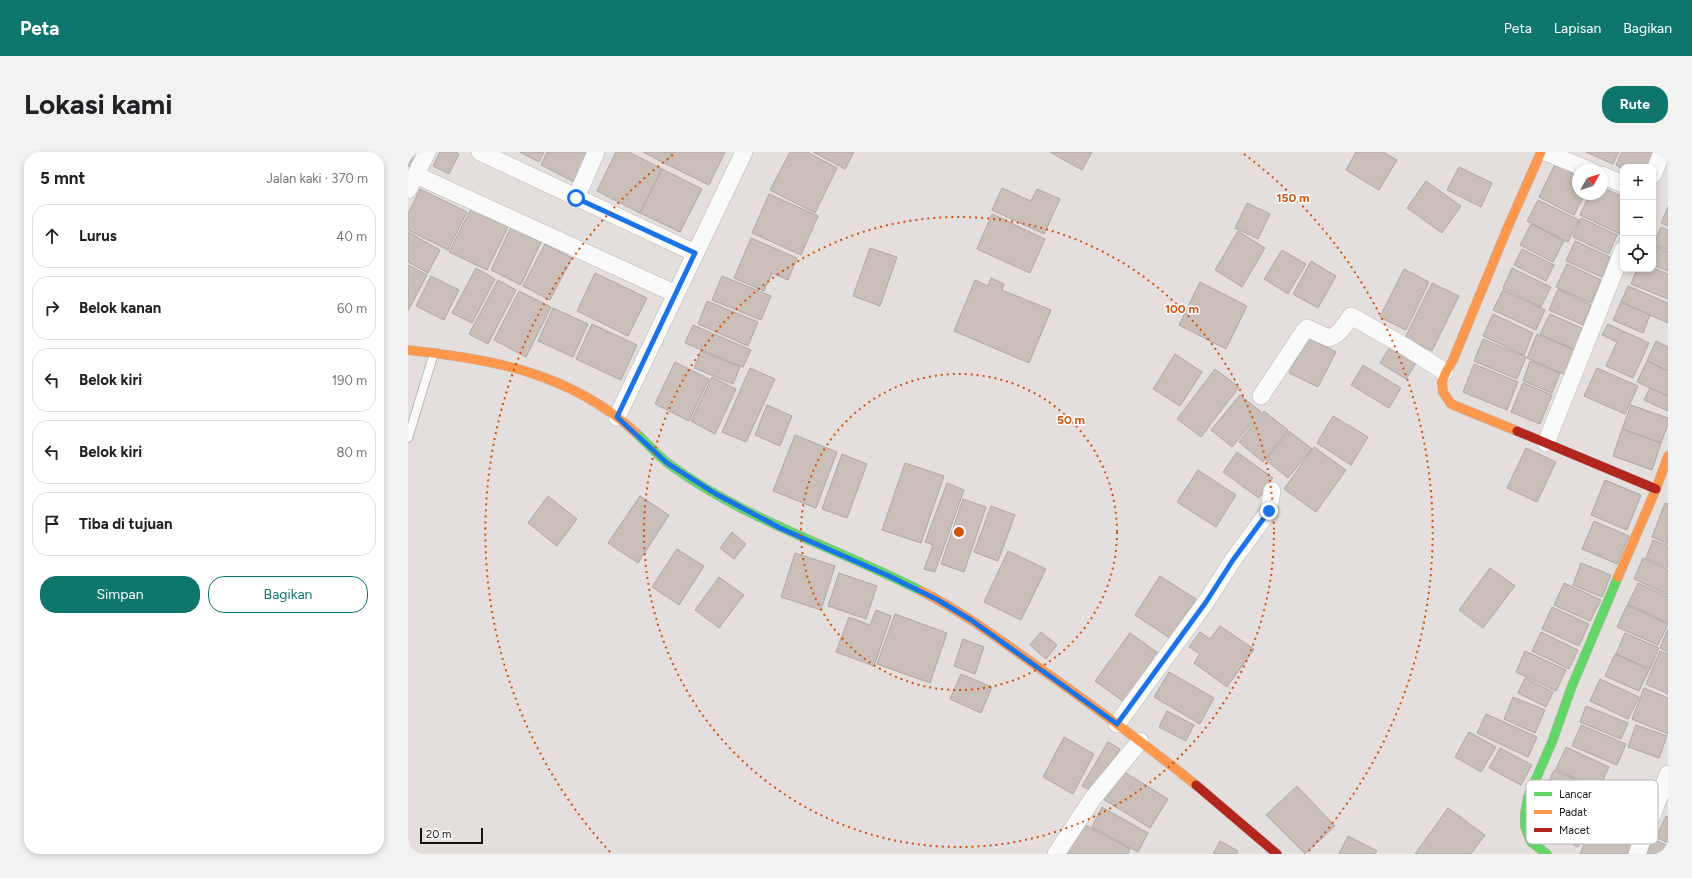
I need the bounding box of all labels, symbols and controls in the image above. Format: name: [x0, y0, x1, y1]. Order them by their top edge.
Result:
text: Peta: [20, 17, 59, 40]
text: Peta: [1504, 20, 1532, 37]
text: Lapisan: [1554, 20, 1601, 37]
text: Bagikan: [1623, 20, 1672, 37]
button: Rute: [1602, 86, 1668, 123]
text: Lokasi kami: [24, 87, 173, 121]
north arrow: [1572, 164, 1608, 200]
map controls: [1620, 164, 1656, 272]
button: +: [1620, 164, 1656, 200]
text: 5 mnt: [40, 168, 85, 188]
text: Jalan kaki · 370 m: [266, 171, 368, 186]
route start: [567, 189, 585, 207]
text: 150 m: [1276, 191, 1310, 205]
button: −: [1620, 200, 1656, 236]
icon: ahead: [41, 225, 63, 247]
text: Lurus: [79, 227, 117, 245]
text: 40 m: [336, 229, 367, 244]
button: locate: [1620, 236, 1656, 272]
icon: right: [41, 297, 63, 319]
text: Belok kanan: [79, 299, 161, 317]
text: 60 m: [337, 301, 367, 316]
text: 100 m: [1165, 302, 1199, 316]
icon: left: [41, 369, 63, 391]
text: Belok kiri: [79, 371, 142, 389]
text: 190 m: [332, 373, 367, 388]
text: 50 m: [1057, 413, 1085, 427]
icon: left: [41, 441, 63, 463]
text: Belok kiri: [79, 443, 142, 461]
text: 80 m: [336, 445, 367, 460]
route end: [1260, 502, 1278, 520]
icon: arrive: [41, 513, 63, 535]
text: Tiba di tujuan: [79, 515, 173, 533]
centre of rings: [952, 525, 966, 539]
button: Simpan: [40, 576, 200, 613]
button: Bagikan: [208, 576, 368, 613]
legend: [1526, 780, 1658, 844]
text: Lancar: [1559, 788, 1592, 801]
text: Padat: [1559, 806, 1587, 819]
text: Macet: [1559, 824, 1590, 837]
scale bar: [420, 826, 483, 845]
text: 20 m: [426, 828, 451, 841]

